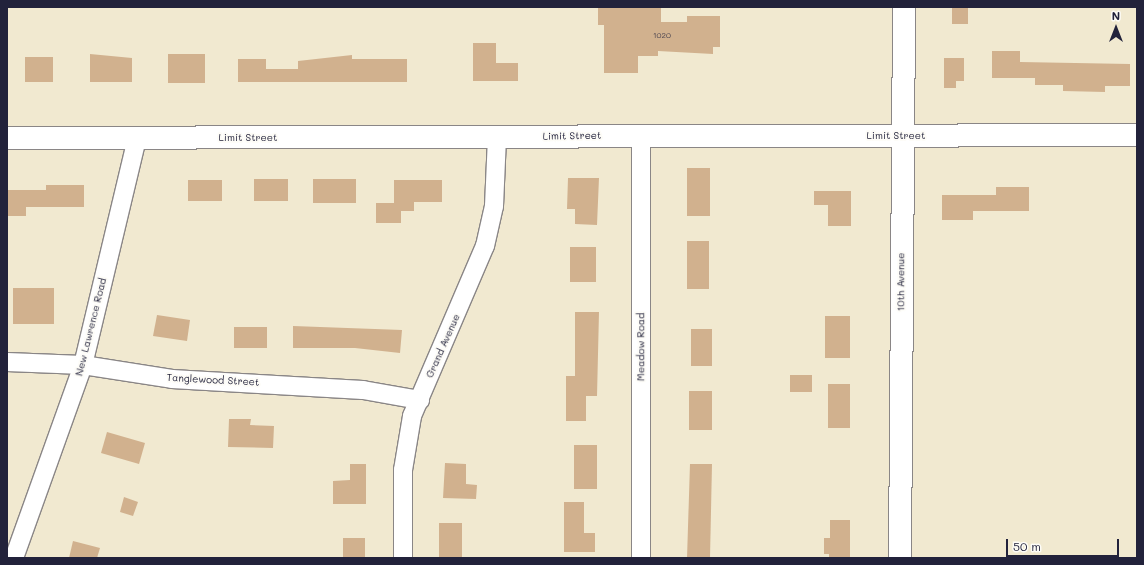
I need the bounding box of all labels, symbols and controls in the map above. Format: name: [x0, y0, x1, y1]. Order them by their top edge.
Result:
north arrow: [1096, 8, 1136, 48]
text: N: [1112, 8, 1120, 23]
house number: 1020: [653, 31, 671, 41]
street label: Limit Street: [543, 129, 601, 143]
street label: Limit Street: [867, 130, 925, 142]
street label: Limit Street: [219, 132, 277, 144]
street label: 10th Avenue: [895, 253, 907, 311]
street label: New Lawrence Road: [73, 277, 109, 377]
street label: Grand Avenue: [424, 312, 462, 380]
street label: Meadow Road: [635, 313, 647, 381]
street label: Tanglewood Street: [166, 372, 260, 388]
scale bar: [1008, 531, 1121, 557]
text: 50 m: [1013, 538, 1041, 554]

